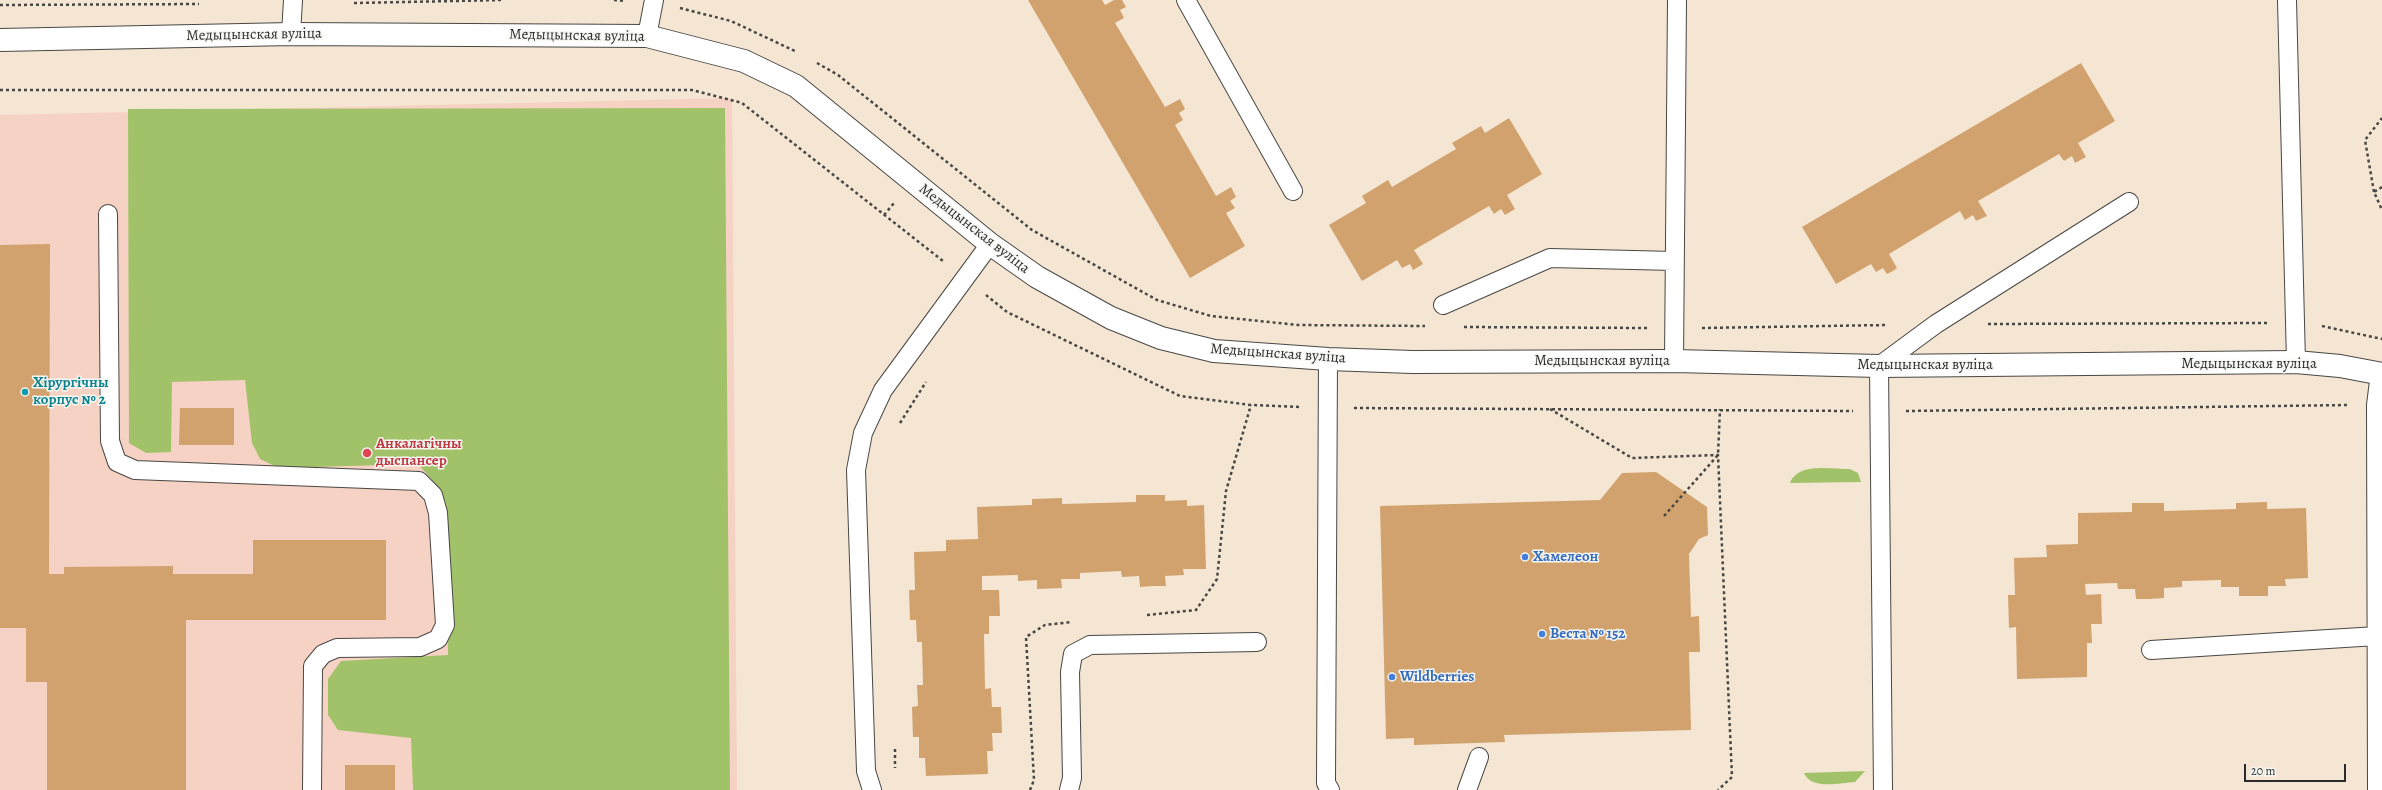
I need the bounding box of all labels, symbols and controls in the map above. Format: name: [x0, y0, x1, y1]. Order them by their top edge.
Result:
street label: Медыцынская вуліца: [186, 25, 322, 45]
street label: Медыцынская вуліца: [509, 26, 645, 46]
street label: Медыцынская вуліца: [915, 180, 1033, 278]
street label: Медыцынская вуліца: [1210, 340, 1346, 368]
street label: Медыцынская вуліца: [1534, 352, 1670, 370]
street label: Медыцынская вуліца: [2181, 355, 2317, 373]
street label: Медыцынская вуліца: [1857, 356, 1993, 374]
place label: Хірургічны корпус № 2: [33, 374, 108, 409]
marker: Хірургічны корпус № 2: [20, 387, 30, 397]
place label: Анкалагічны дыспансер: [376, 435, 462, 470]
marker: Анкалагічны дыспансер: [361, 447, 373, 459]
place label: Хамелеон: [1533, 548, 1598, 566]
marker: Хамелеон: [1520, 552, 1530, 562]
place label: Веста № 152: [1550, 625, 1626, 643]
marker: Веста № 152: [1537, 629, 1547, 639]
place label: Wildberries: [1400, 668, 1474, 686]
marker: Wildberries: [1387, 672, 1397, 682]
scale bar: [2246, 756, 2348, 782]
text: 20 m: [2251, 763, 2275, 779]

